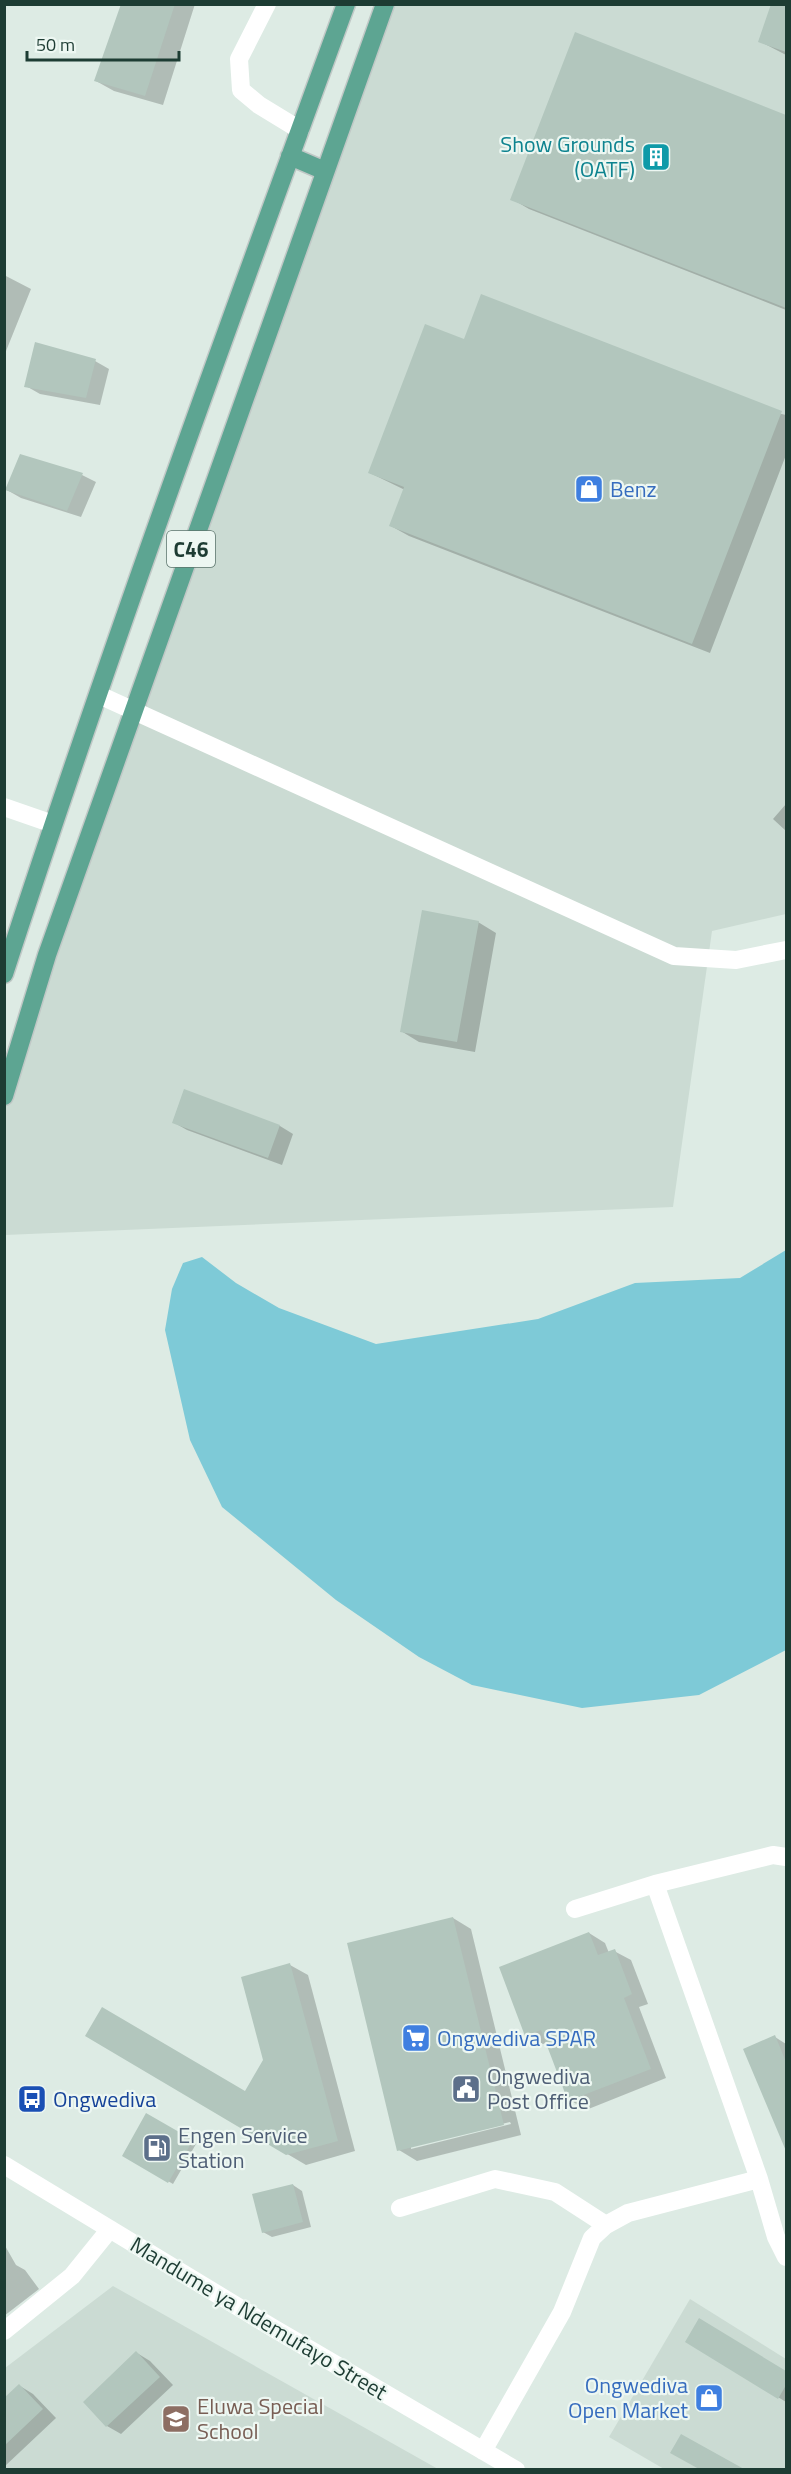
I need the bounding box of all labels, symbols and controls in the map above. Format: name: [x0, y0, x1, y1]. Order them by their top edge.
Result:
scale bar: [27, 24, 178, 62]
text: 50 m: [36, 31, 75, 58]
place label: Show Grounds (OATF): [500, 127, 635, 186]
building icon: Show Grounds (OATF): [640, 141, 672, 173]
place label: Benz: [610, 472, 657, 506]
shop icon: Benz: [573, 473, 605, 505]
road number: C46: [167, 531, 215, 567]
place label: Ongwediva SPAR: [437, 2021, 596, 2055]
supermarket icon: Ongwediva SPAR: [400, 2022, 432, 2054]
place label: Ongwediva Post Office: [487, 2059, 590, 2118]
public building icon: Ongwediva Post Office: [450, 2073, 482, 2105]
place label: Ongwediva: [53, 2082, 156, 2116]
bus stop icon: Ongwediva: [16, 2083, 48, 2115]
place label: Engen Service Station: [178, 2118, 308, 2177]
fuel station icon: Engen Service Station: [141, 2132, 173, 2164]
street label: Mandume ya Ndemufayo Street: [124, 2228, 394, 2409]
place label: Ongwediva Open Market: [568, 2368, 688, 2427]
shop icon: Ongwediva Open Market: [693, 2382, 725, 2414]
place label: Eluwa Special School: [197, 2389, 324, 2448]
school or university icon: Eluwa Special School: [160, 2403, 192, 2435]

